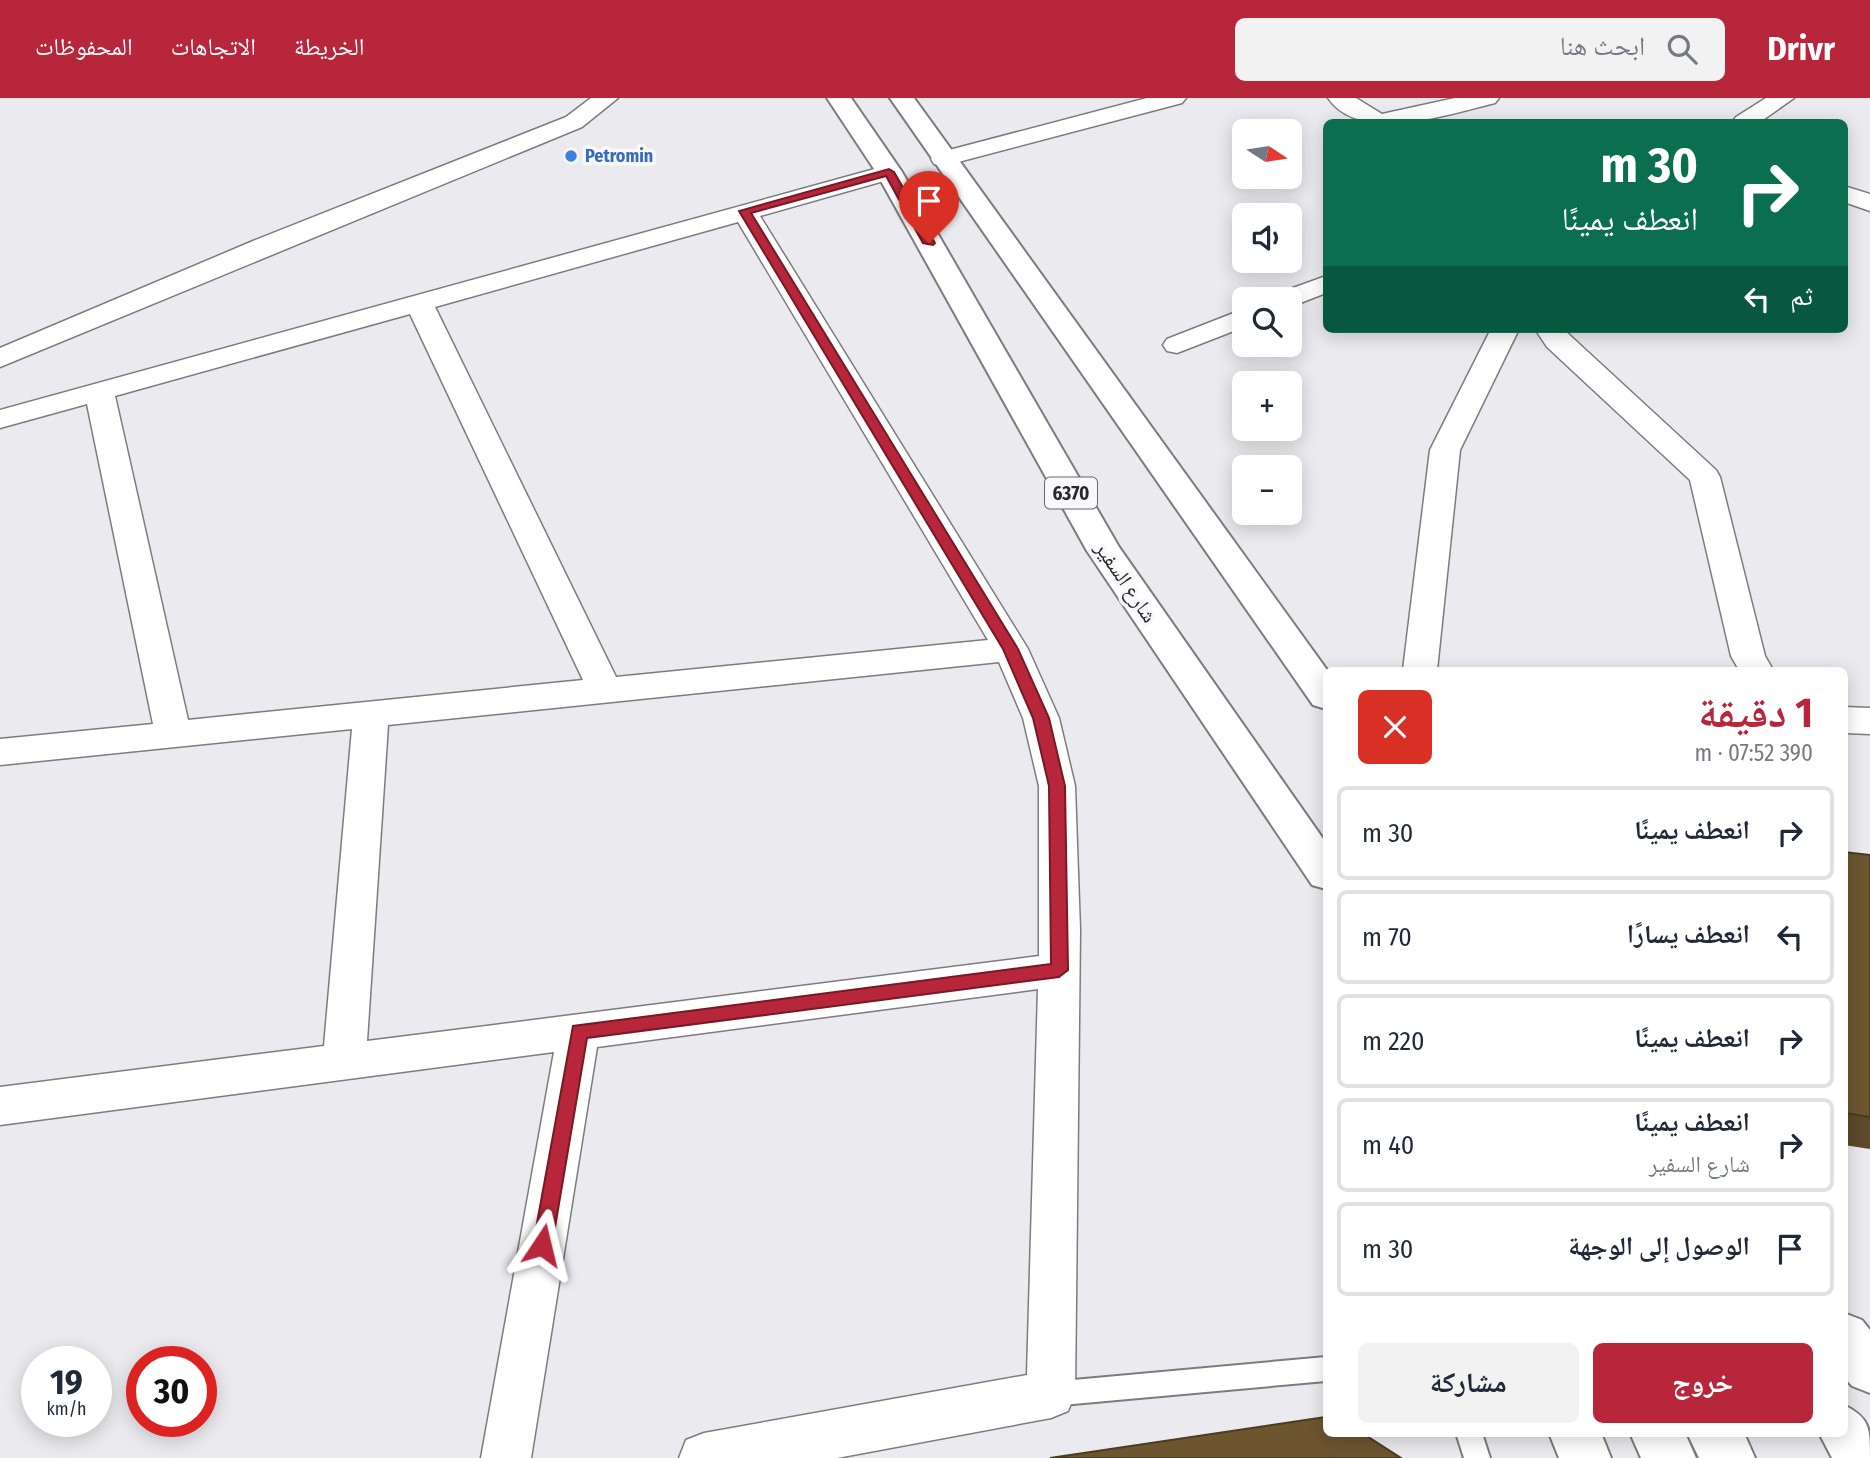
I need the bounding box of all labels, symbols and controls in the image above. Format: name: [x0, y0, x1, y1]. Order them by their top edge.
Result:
search box: [1235, 18, 1725, 81]
text: Drivr: [1767, 29, 1835, 69]
icon: search: [1663, 30, 1701, 68]
text: ابحث هنا: [1560, 31, 1645, 62]
text: المحفوظات: [35, 33, 133, 61]
text: الاتجاهات: [171, 33, 256, 61]
text: الخريطة: [294, 33, 365, 61]
north arrow: [1232, 119, 1302, 189]
map controls: [1232, 119, 1302, 525]
text: 30 m: [1600, 136, 1698, 195]
place label: Petromin: [585, 145, 653, 167]
icon: right: [1722, 147, 1813, 238]
marker: Petromin: [563, 148, 579, 164]
pin: [899, 171, 959, 243]
icon: arrive: [910, 182, 948, 220]
text: انعطف يمينًا: [1561, 200, 1698, 238]
button: sound: [1232, 203, 1302, 273]
icon: left: [1738, 280, 1776, 318]
text: ثم: [1790, 281, 1813, 312]
button: search: [1232, 287, 1302, 357]
button: +: [1232, 371, 1302, 441]
button: −: [1232, 455, 1302, 525]
road number: 6370: [1045, 478, 1097, 508]
street label: شارع السفير: [1089, 536, 1163, 628]
text: 1 دقيقة: [1698, 688, 1813, 738]
button: close: [1358, 690, 1432, 764]
text: 390 m · 07:52: [1695, 739, 1813, 767]
icon: right: [1771, 814, 1809, 852]
text: انعطف يمينًا: [1634, 815, 1750, 846]
text: 30 m: [1362, 818, 1413, 849]
icon: left: [1771, 918, 1809, 956]
text: انعطف يسارًا: [1627, 919, 1750, 950]
text: 70 m: [1362, 922, 1412, 953]
icon: right: [1771, 1022, 1809, 1060]
text: انعطف يمينًا: [1634, 1023, 1750, 1054]
text: 220 m: [1362, 1026, 1425, 1057]
text: انعطف يمينًا: [1634, 1107, 1750, 1138]
icon: right: [1771, 1126, 1809, 1164]
text: 40 m: [1362, 1130, 1414, 1161]
text: شارع السفير: [1649, 1150, 1750, 1178]
position arrow: [505, 1208, 579, 1282]
icon: arrive: [1771, 1230, 1809, 1268]
text: الوصول إلى الوجهة: [1568, 1231, 1750, 1262]
text: 30 m: [1362, 1234, 1413, 1265]
button: مشاركة: [1358, 1343, 1579, 1423]
button: خروج: [1593, 1343, 1813, 1423]
speed limit sign: 30: [126, 1346, 217, 1437]
text: 19: [50, 1361, 83, 1403]
text: km/h: [46, 1398, 87, 1420]

